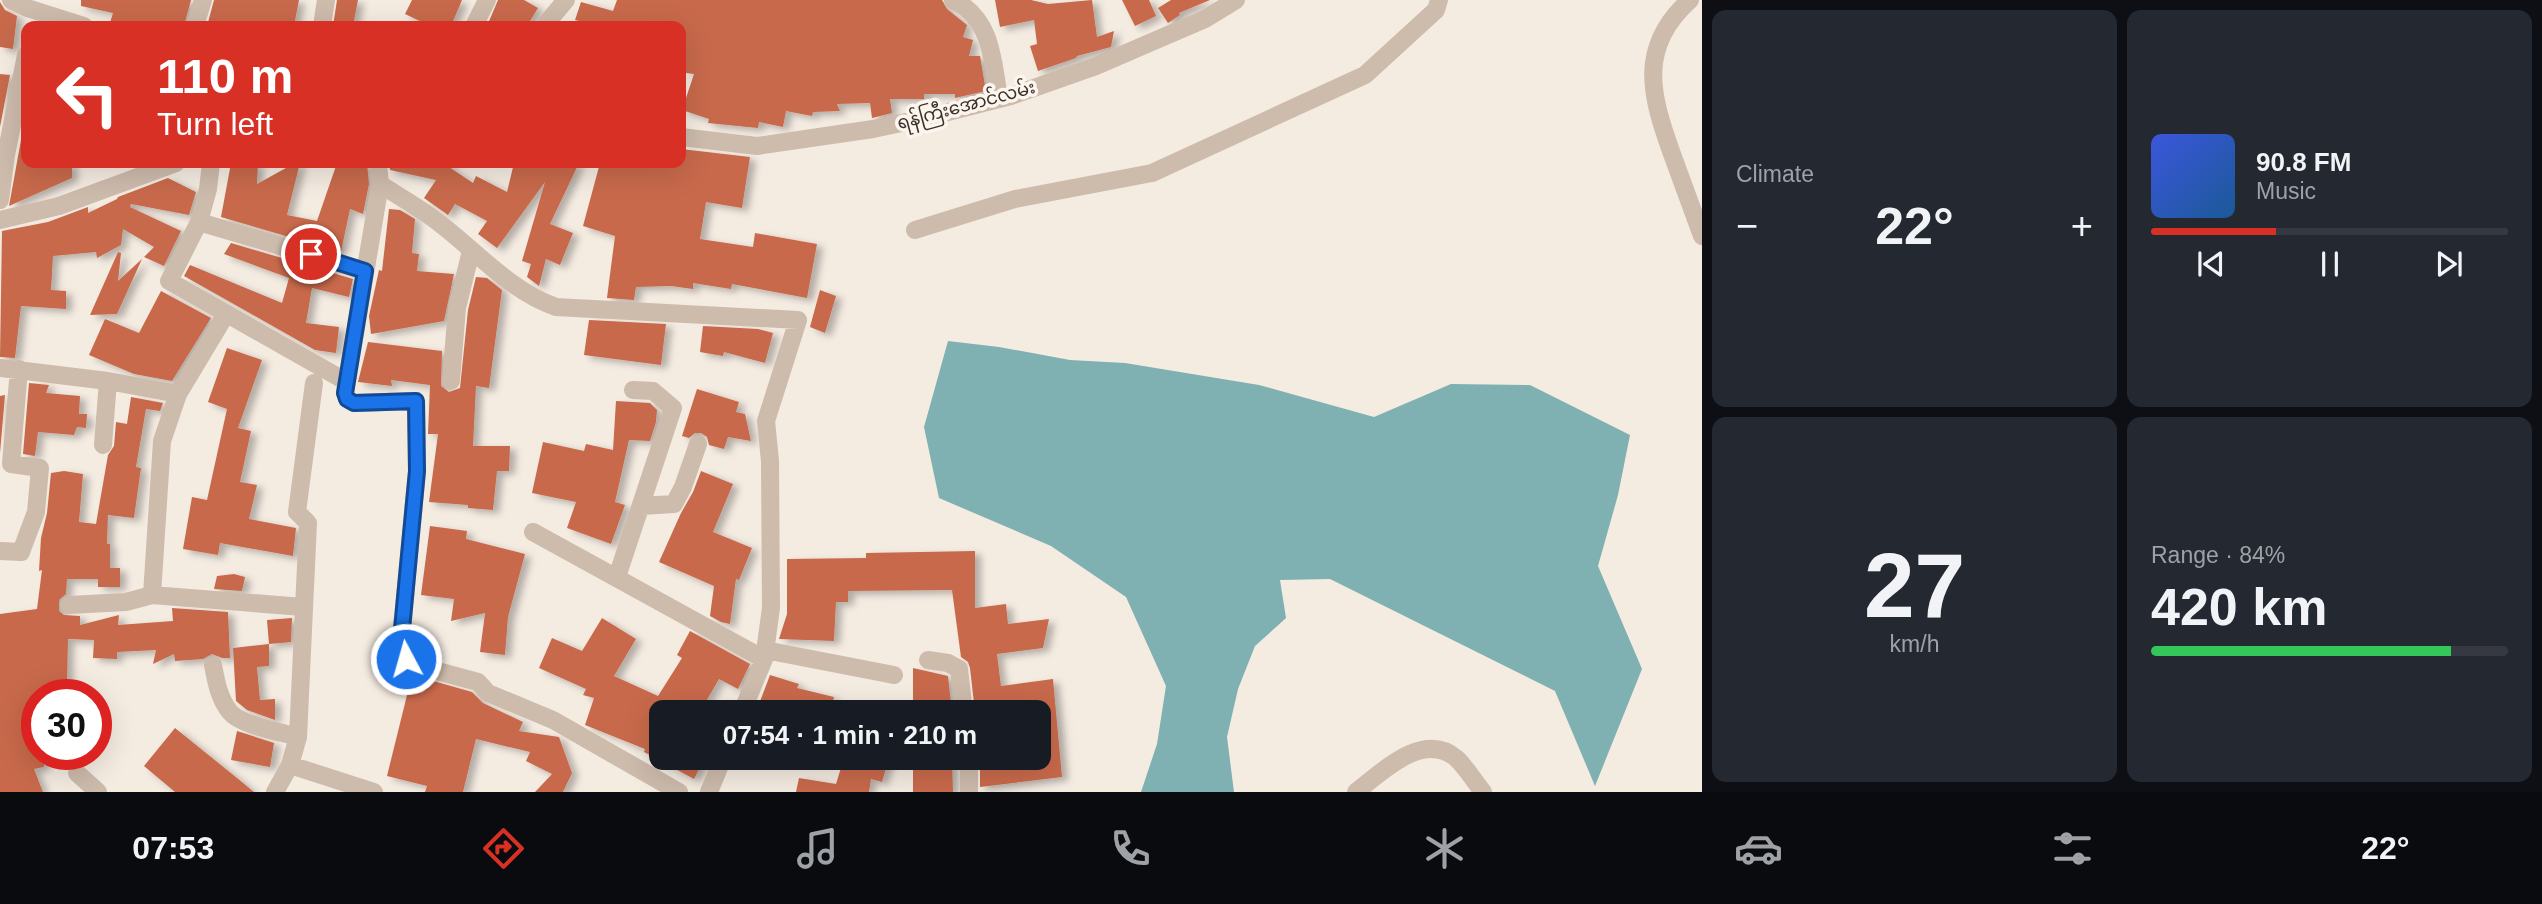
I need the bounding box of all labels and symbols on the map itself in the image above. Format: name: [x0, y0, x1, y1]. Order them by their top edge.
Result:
street label: ရန်ကြီးအောင်လမ်း: [894, 73, 1039, 138]
pin: [281, 224, 341, 284]
position arrow: [369, 622, 443, 696]
speed limit sign: 30: [21, 679, 112, 770]

